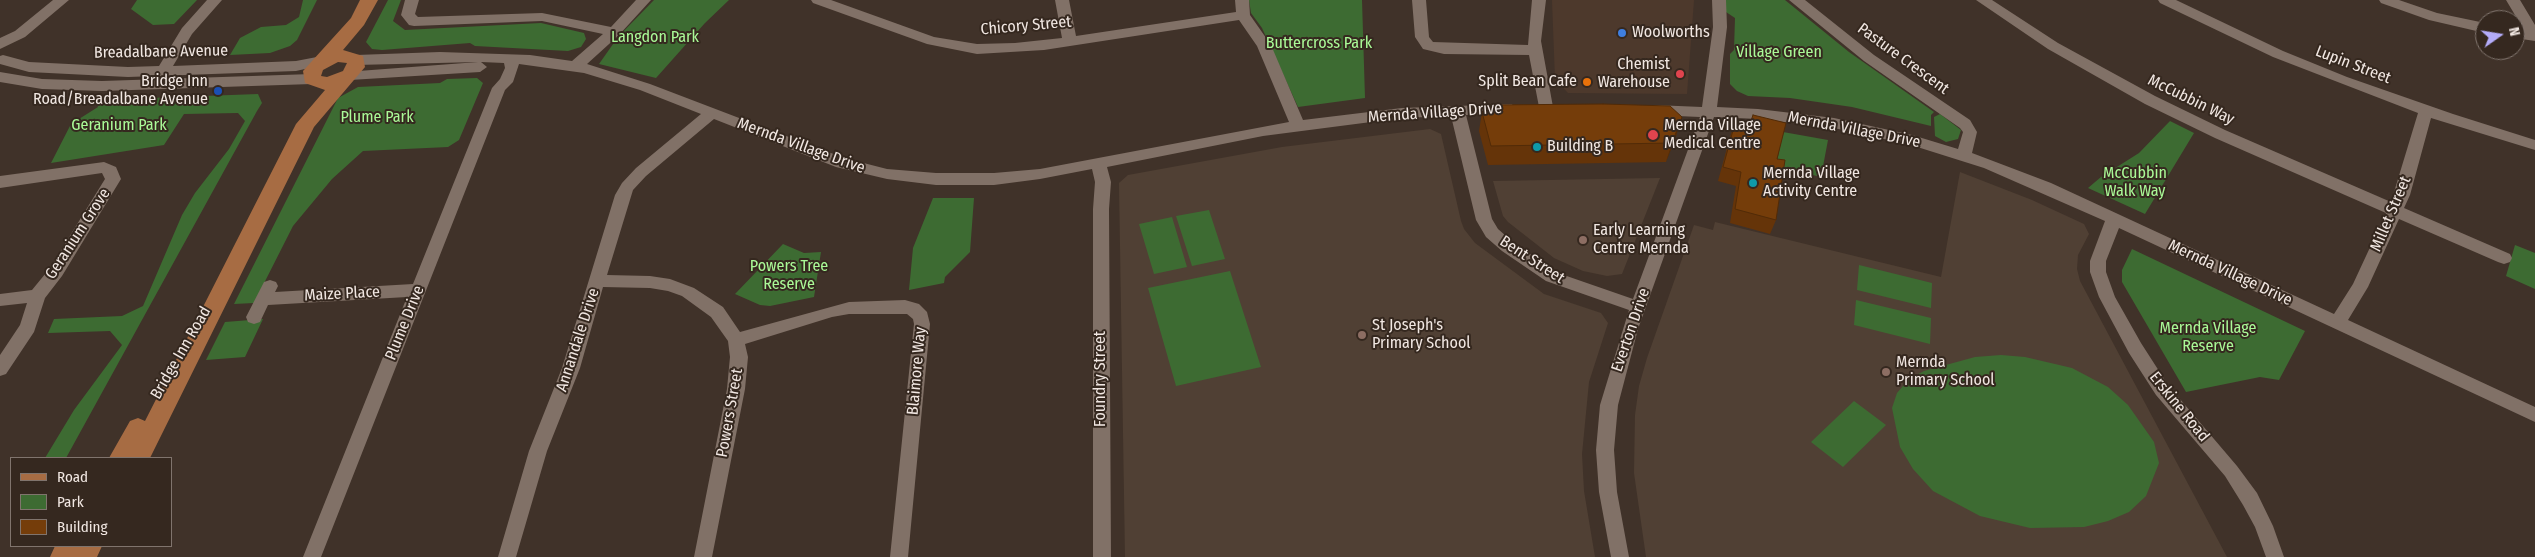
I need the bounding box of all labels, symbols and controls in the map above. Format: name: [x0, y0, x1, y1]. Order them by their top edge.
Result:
north arrow: [2475, 10, 2525, 60]
street label: Chicory Street: [980, 12, 1072, 40]
street label: Pasture Crescent: [1854, 19, 1952, 99]
place label: Woolworths: [1632, 23, 1710, 43]
text: N: [2505, 26, 2523, 38]
marker: Woolworths: [1616, 27, 1628, 39]
park label: Langdon Park: [611, 28, 699, 48]
park label: Buttercross Park: [1266, 34, 1372, 54]
street label: Breadalbane Avenue: [94, 41, 228, 63]
street label: Lupin Street: [2313, 42, 2393, 88]
park label: Village Green: [1736, 43, 1822, 63]
place label: Chemist Warehouse: [1598, 55, 1670, 93]
marker: Chemist Warehouse: [1674, 68, 1686, 80]
street label: McCubbin Way: [2145, 71, 2237, 129]
place label: Bridge Inn Road/Breadalbane Avenue: [33, 72, 208, 110]
place label: Split Bean Cafe: [1478, 72, 1577, 92]
marker: Split Bean Cafe: [1581, 76, 1593, 88]
marker: Bridge Inn Road/Breadalbane Avenue: [212, 85, 224, 97]
street label: Mernda Village Drive: [1367, 99, 1503, 127]
park label: Plume Park: [340, 108, 414, 128]
street label: Mernda Village Drive: [1786, 108, 1922, 152]
street label: Mernda Village Drive: [735, 114, 867, 178]
park label: Geranium Park: [71, 116, 167, 136]
place label: Mernda Village Medical Centre: [1664, 116, 1761, 154]
marker: Mernda Village Medical Centre: [1646, 128, 1660, 142]
place label: Building B: [1547, 137, 1613, 157]
marker: Building B: [1531, 141, 1543, 153]
place label: Mernda Village Activity Centre: [1763, 164, 1860, 202]
park label: McCubbin Walk Way: [2103, 164, 2167, 202]
street label: Millet Street: [2367, 173, 2415, 255]
marker: Mernda Village Activity Centre: [1747, 177, 1759, 189]
street label: Geranium Grove: [41, 185, 115, 283]
place label: Early Learning Centre Mernda: [1593, 221, 1689, 259]
street label: Bent Street: [1496, 232, 1568, 288]
marker: Early Learning Centre Mernda: [1577, 234, 1589, 246]
street label: Mernda Village Drive: [2165, 236, 2295, 310]
park label: Powers Tree Reserve: [750, 257, 828, 295]
street label: Maize Place: [304, 282, 380, 306]
street label: Plume Drive: [381, 283, 429, 363]
street label: Annandale Drive: [552, 286, 604, 394]
street label: Everton Drive: [1608, 286, 1654, 374]
street label: Bridge Inn Road: [147, 303, 215, 403]
place label: St Joseph's Primary School: [1372, 316, 1471, 354]
park label: Mernda Village Reserve: [2160, 319, 2256, 357]
street label: Blaimore Way: [904, 326, 930, 416]
marker: St Joseph's Primary School: [1356, 329, 1368, 341]
street label: Foundry Street: [1091, 331, 1111, 427]
place label: Mernda Primary School: [1896, 353, 1995, 391]
marker: Mernda Primary School: [1880, 366, 1892, 378]
street label: Powers Street: [713, 367, 747, 459]
street label: Erskine Road: [2145, 368, 2213, 446]
legend: [10, 457, 172, 547]
text: Road: [57, 468, 88, 486]
text: Park: [57, 493, 84, 511]
text: Building: [57, 518, 108, 536]

